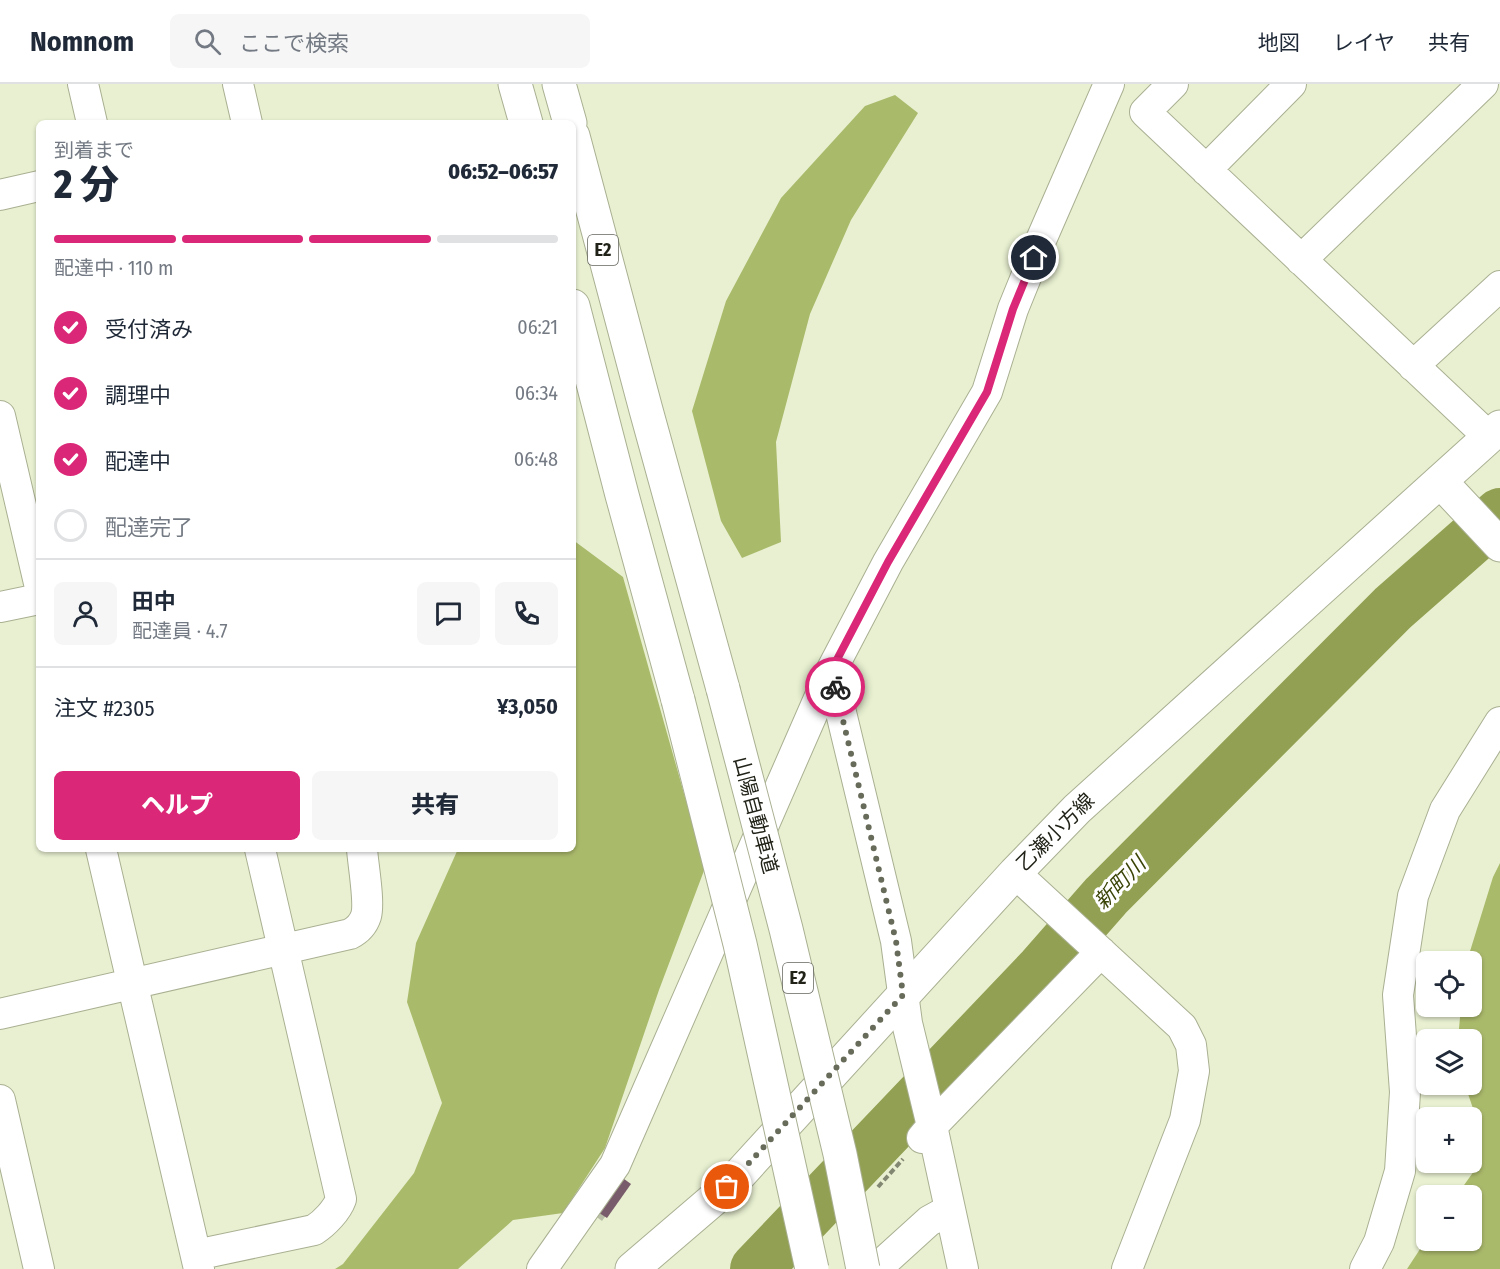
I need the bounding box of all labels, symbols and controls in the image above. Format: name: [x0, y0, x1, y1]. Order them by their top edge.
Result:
search box: [170, 14, 590, 68]
text: Nomnom: [30, 25, 134, 58]
icon: search: [191, 25, 224, 58]
text: ここで検索: [239, 30, 349, 57]
text: 地図: [1258, 30, 1300, 56]
text: レイヤ: [1333, 30, 1395, 56]
text: 共有: [1428, 30, 1470, 56]
text: 到着まで: [54, 138, 134, 162]
text: 06:52–06:57: [448, 158, 558, 185]
text: 2 分: [54, 162, 119, 208]
pin: [1008, 232, 1059, 283]
road number: E2: [588, 235, 618, 265]
icon: home: [1017, 241, 1050, 274]
text: 配達中 · 110 m: [54, 256, 173, 280]
icon: check: [54, 311, 87, 344]
text: 06:21: [517, 315, 558, 339]
text: 受付済み: [105, 316, 193, 343]
icon: check: [54, 377, 87, 410]
text: 06:34: [515, 381, 558, 405]
text: 調理中: [105, 382, 171, 409]
icon: check: [54, 443, 87, 476]
text: 06:48: [514, 447, 558, 471]
text: 配達中: [105, 448, 171, 475]
text: 配達完了: [105, 514, 193, 541]
button: person: [54, 582, 117, 645]
button: chat: [417, 582, 480, 645]
button: phone: [495, 582, 558, 645]
text: 田中: [132, 588, 176, 615]
text: 配達員 · 4.7: [132, 619, 228, 643]
courier: [805, 657, 865, 717]
icon: bike: [819, 671, 852, 704]
text: ¥3,050: [497, 693, 558, 720]
text: 注文 #2305: [54, 695, 155, 722]
street label: 山陽自動車道: [729, 754, 783, 876]
button: ヘルプ: [54, 771, 300, 840]
button: 共有: [312, 771, 558, 840]
street label: 乙瀬小方線: [1011, 788, 1099, 876]
water label: 新町川: [1089, 850, 1153, 915]
map controls: [1416, 951, 1482, 1251]
button: locate: [1416, 951, 1482, 1017]
road number: E2: [783, 963, 813, 993]
button: layers: [1416, 1029, 1482, 1095]
button: +: [1416, 1107, 1482, 1173]
pin: [701, 1161, 752, 1212]
icon: bag: [710, 1170, 743, 1203]
button: −: [1416, 1185, 1482, 1251]

